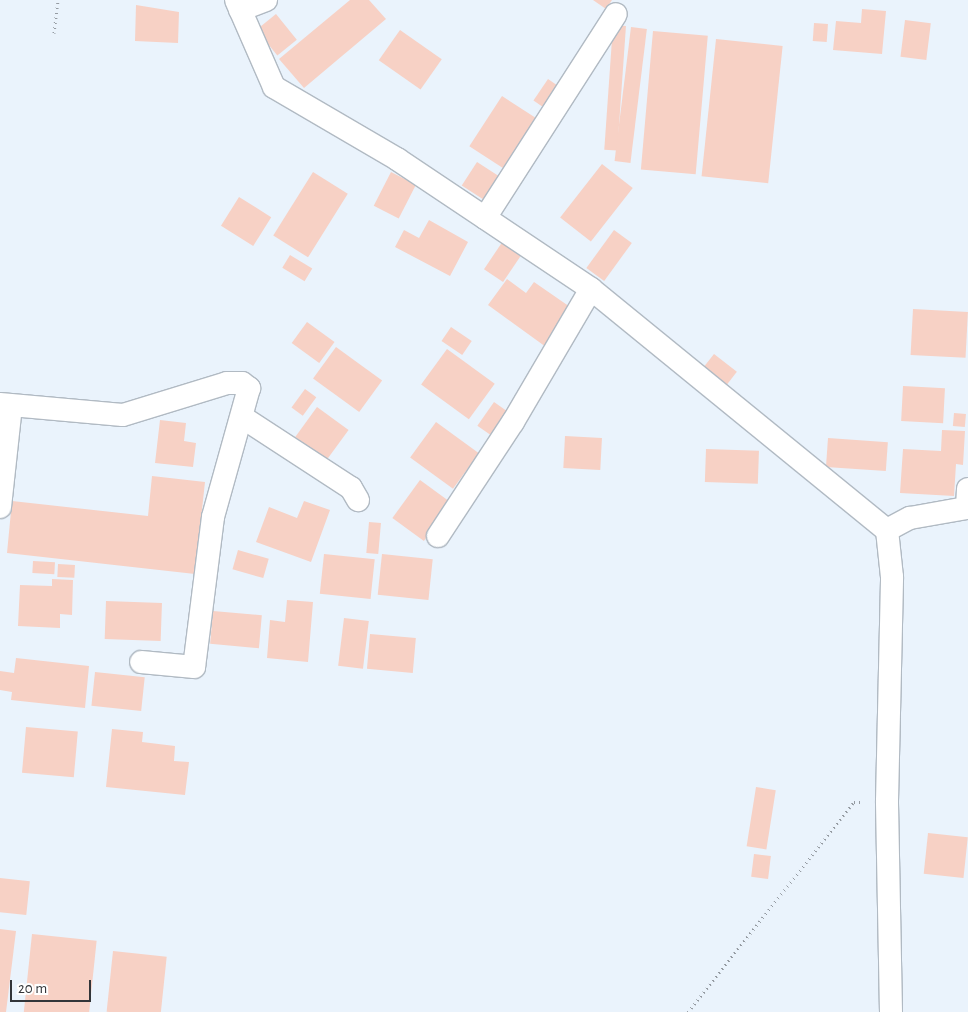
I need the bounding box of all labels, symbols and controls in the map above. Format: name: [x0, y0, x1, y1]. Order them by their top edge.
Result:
scale bar: [12, 970, 94, 1002]
text: 20 m: [18, 981, 47, 996]

